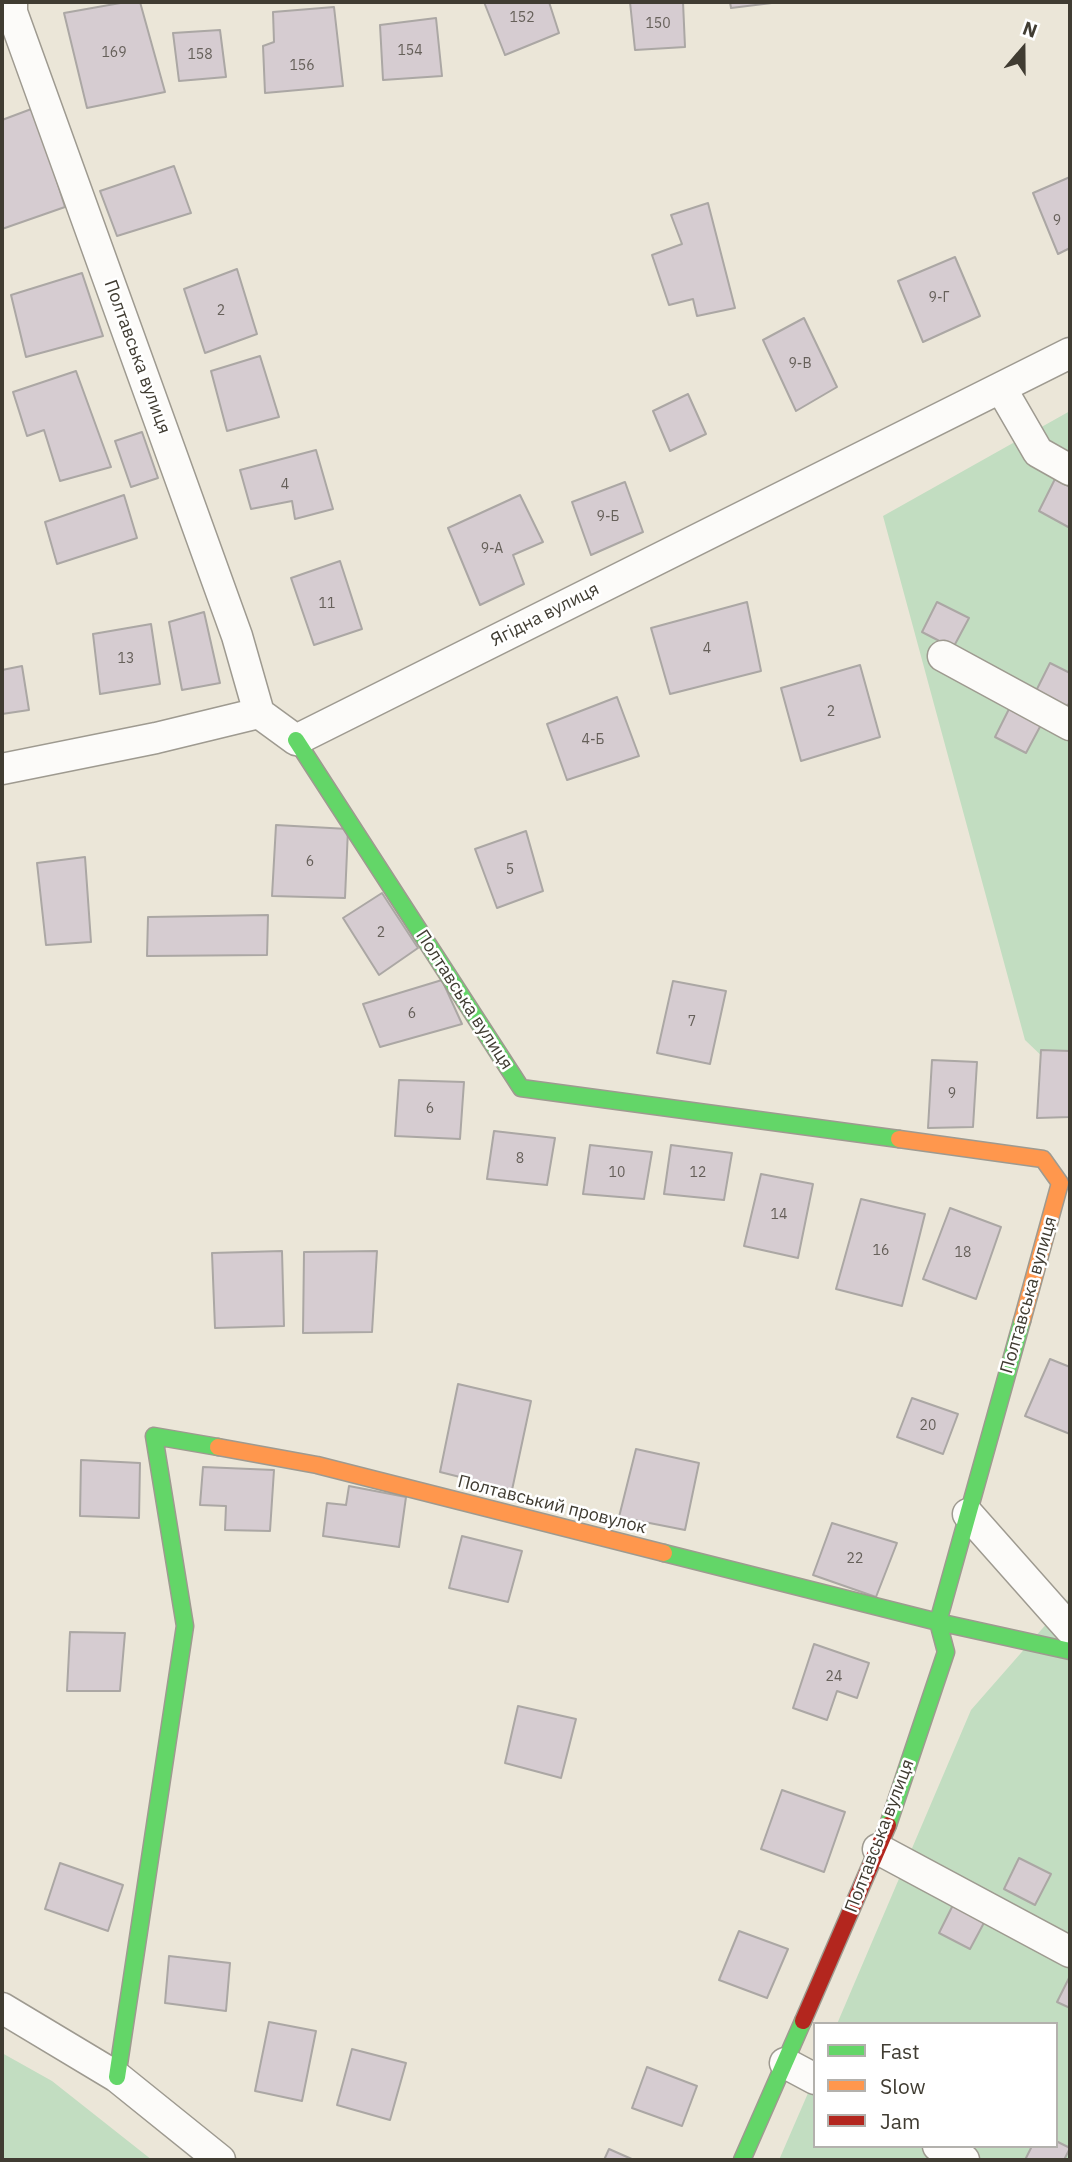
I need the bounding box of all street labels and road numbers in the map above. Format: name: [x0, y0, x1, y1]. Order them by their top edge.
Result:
street label: Полтавська вулиця: [99, 277, 175, 437]
street label: Ягідна вулиця: [487, 578, 603, 652]
street label: Полтавська вулиця: [411, 926, 517, 1074]
street label: Полтавська вулиця: [996, 1214, 1062, 1376]
street label: Полтавський провулок: [455, 1471, 649, 1539]
street label: Полтавська вулиця: [841, 1756, 919, 1916]

